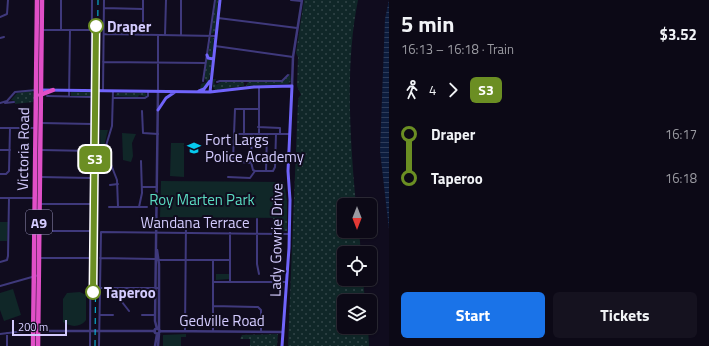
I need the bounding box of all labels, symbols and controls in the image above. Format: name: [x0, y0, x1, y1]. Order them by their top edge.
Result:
text: 5 min: [401, 7, 454, 41]
place label: Draper: [107, 15, 152, 38]
marker: Draper: [88, 18, 104, 34]
text: $3.52: [660, 23, 697, 46]
text: 16:13 – 16:18 · Train: [401, 39, 514, 59]
icon: walk: [401, 79, 423, 101]
icon: forward: [442, 79, 464, 101]
text: S3: [478, 79, 494, 100]
text: 4: [429, 80, 436, 100]
street label: Victoria Road: [11, 107, 35, 191]
text: Draper: [431, 123, 475, 146]
text: 16:17: [665, 124, 697, 144]
place label: Fort Largs Police Academy: [205, 128, 304, 168]
school or university icon: Fort Largs Police Academy: [186, 140, 202, 156]
line badge: S3: [77, 146, 113, 172]
text: S3: [87, 148, 103, 169]
text: Taperoo: [431, 167, 483, 190]
text: 16:18: [665, 168, 697, 188]
street label: Lady Gowrie Drive: [264, 183, 288, 297]
park label: Roy Marten Park: [149, 188, 255, 211]
north arrow: [337, 198, 377, 238]
map controls: [337, 198, 377, 334]
road number: A9: [26, 210, 52, 234]
street label: Wandana Terrace: [141, 211, 249, 234]
button: locate: [337, 246, 377, 286]
place label: Taperoo: [104, 281, 156, 304]
marker: Taperoo: [85, 284, 101, 300]
button: Start: [401, 292, 545, 338]
button: Tickets: [553, 292, 697, 338]
button: layers: [337, 294, 377, 334]
street label: Gedville Road: [179, 309, 265, 332]
scale bar: [12, 318, 67, 337]
text: 200 m: [18, 319, 48, 335]

